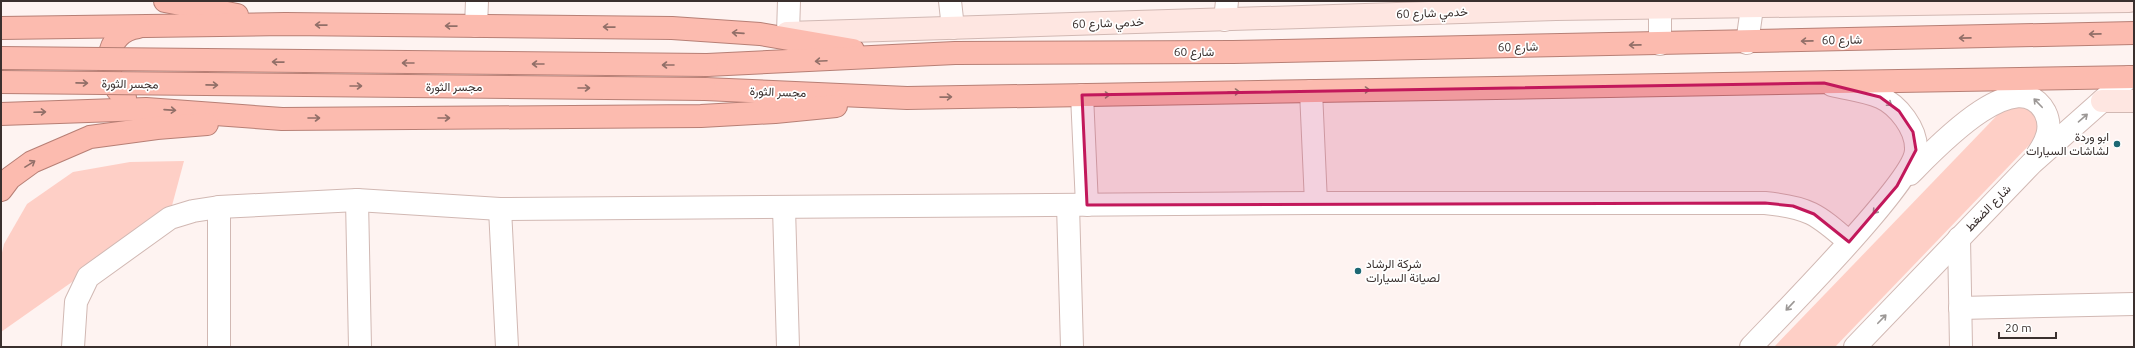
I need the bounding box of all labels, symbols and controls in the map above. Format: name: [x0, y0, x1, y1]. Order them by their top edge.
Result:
street label: خدمي شارع 60: [1396, 5, 1468, 24]
street label: خدمي شارع 60: [1072, 15, 1144, 34]
one-way arrow: [315, 21, 328, 29]
one-way arrow: [445, 22, 458, 30]
one-way arrow: [603, 23, 616, 31]
one-way arrow: [732, 29, 745, 36]
one-way arrow: [2089, 31, 2102, 38]
street label: شارع 60: [1822, 33, 1862, 49]
one-way arrow: [1959, 34, 1972, 41]
one-way arrow: [1801, 37, 1814, 45]
street label: شارع 60: [1498, 40, 1538, 56]
one-way arrow: [1629, 41, 1642, 48]
street label: شارع 60: [1174, 45, 1214, 61]
one-way arrow: [815, 57, 828, 64]
one-way arrow: [272, 58, 285, 66]
one-way arrow: [402, 59, 415, 67]
one-way arrow: [532, 60, 545, 68]
one-way arrow: [662, 61, 675, 69]
street label: مجسر الثورة: [101, 77, 158, 92]
one-way arrow: [75, 79, 88, 87]
street label: مجسر الثورة: [426, 80, 482, 95]
one-way arrow: [205, 81, 218, 89]
one-way arrow: [349, 83, 362, 90]
one-way arrow: [577, 84, 590, 92]
street label: مجسر الثورة: [749, 84, 807, 101]
one-way arrow: [1357, 86, 1370, 94]
one-way arrow: [1227, 88, 1240, 96]
one-way arrow: [1097, 91, 1110, 99]
one-way arrow: [939, 93, 952, 101]
one-way arrow: [1881, 98, 1892, 107]
one-way arrow: [2033, 98, 2043, 108]
one-way arrow: [163, 107, 176, 114]
one-way arrow: [33, 109, 46, 116]
one-way arrow: [2078, 113, 2088, 123]
one-way arrow: [307, 114, 320, 122]
one-way arrow: [437, 114, 450, 122]
place label: ابو وردة لشاشات السيارات: [2026, 130, 2109, 159]
marker: ابو وردة لشاشات السيارات: [2112, 139, 2122, 149]
one-way arrow: [24, 160, 35, 168]
street label: شارع الضغط: [1962, 182, 2015, 236]
one-way arrow: [1873, 204, 1882, 214]
place label: شركة الرشاد لصيانة السيارات: [1366, 257, 1440, 286]
marker: شركة الرشاد لصيانة السيارات: [1353, 266, 1363, 276]
one-way arrow: [1785, 301, 1794, 311]
one-way arrow: [1878, 314, 1887, 324]
scale bar: [1999, 314, 2056, 340]
text: 20 m: [2005, 321, 2032, 334]

